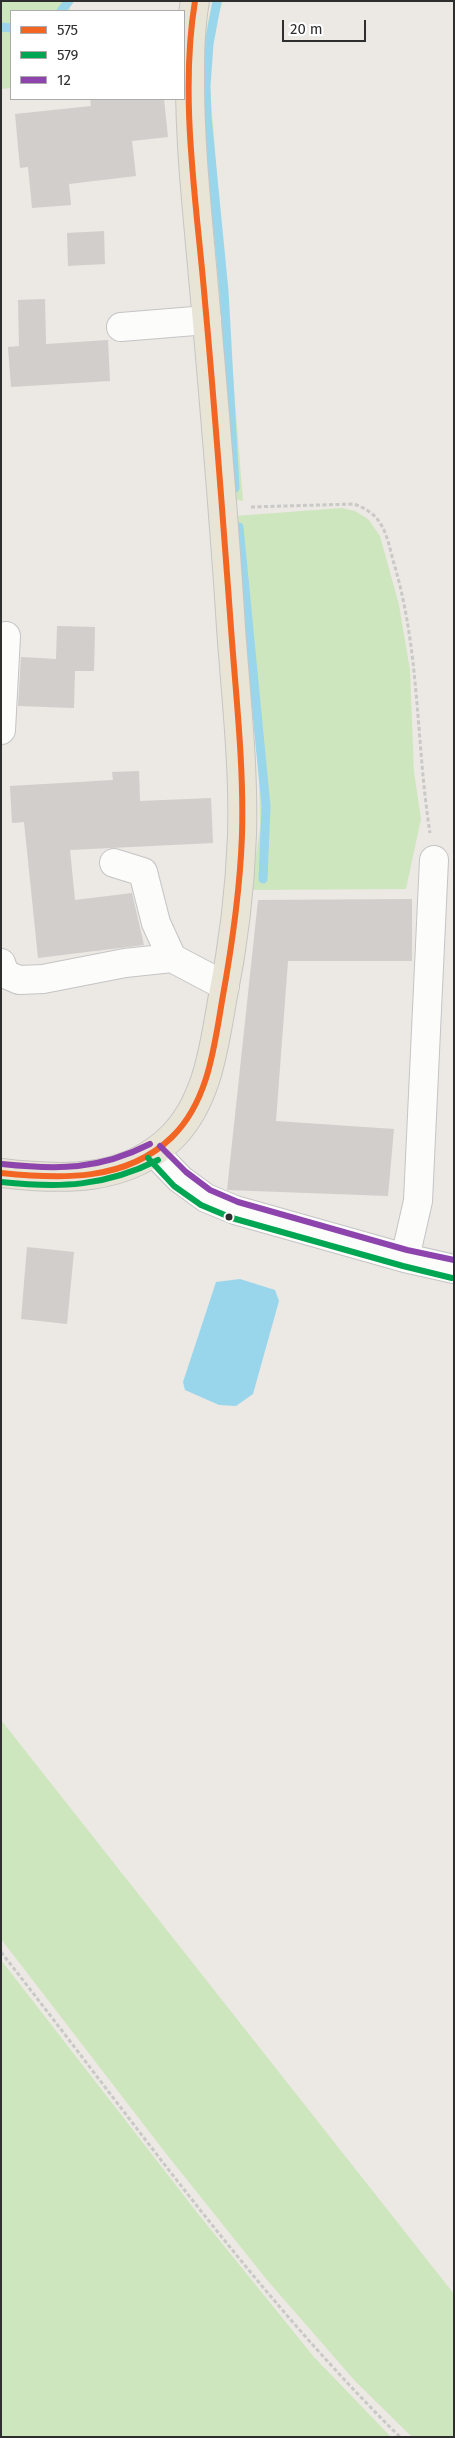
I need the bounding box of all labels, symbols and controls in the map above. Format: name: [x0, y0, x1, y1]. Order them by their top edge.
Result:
legend: [10, 10, 185, 100]
scale bar: [285, 10, 369, 42]
text: 20 m: [290, 20, 323, 38]
text: 575: [57, 21, 78, 39]
text: 579: [57, 46, 78, 64]
text: 12: [57, 71, 71, 89]
unlabelled marker: [224, 1212, 234, 1222]

